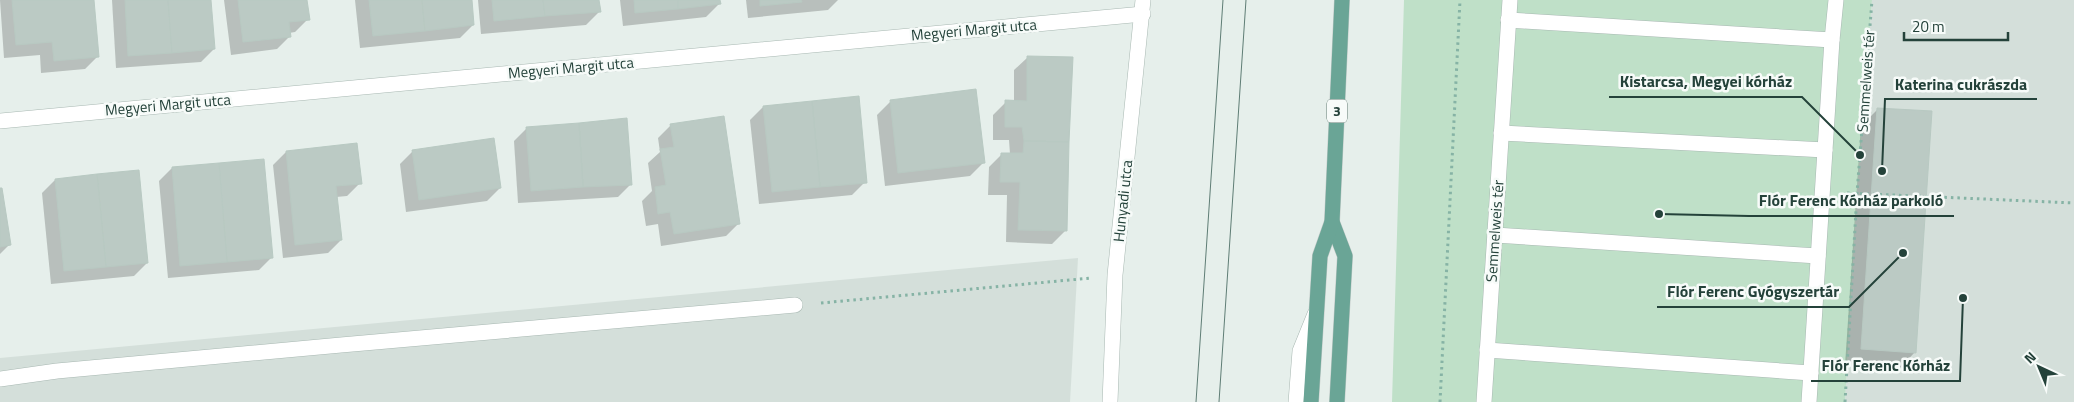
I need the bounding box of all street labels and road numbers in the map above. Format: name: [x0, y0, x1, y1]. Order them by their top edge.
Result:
street label: Megyeri Margit utca: [910, 12, 1038, 46]
street label: Semmelweis tér: [1850, 29, 1881, 133]
street label: Megyeri Margit utca: [507, 50, 635, 84]
street label: Megyeri Margit utca: [104, 87, 232, 121]
road number: 3: [1327, 100, 1347, 122]
street label: Hunyadi utca: [1107, 158, 1138, 243]
street label: Semmelweis tér: [1479, 179, 1510, 283]

